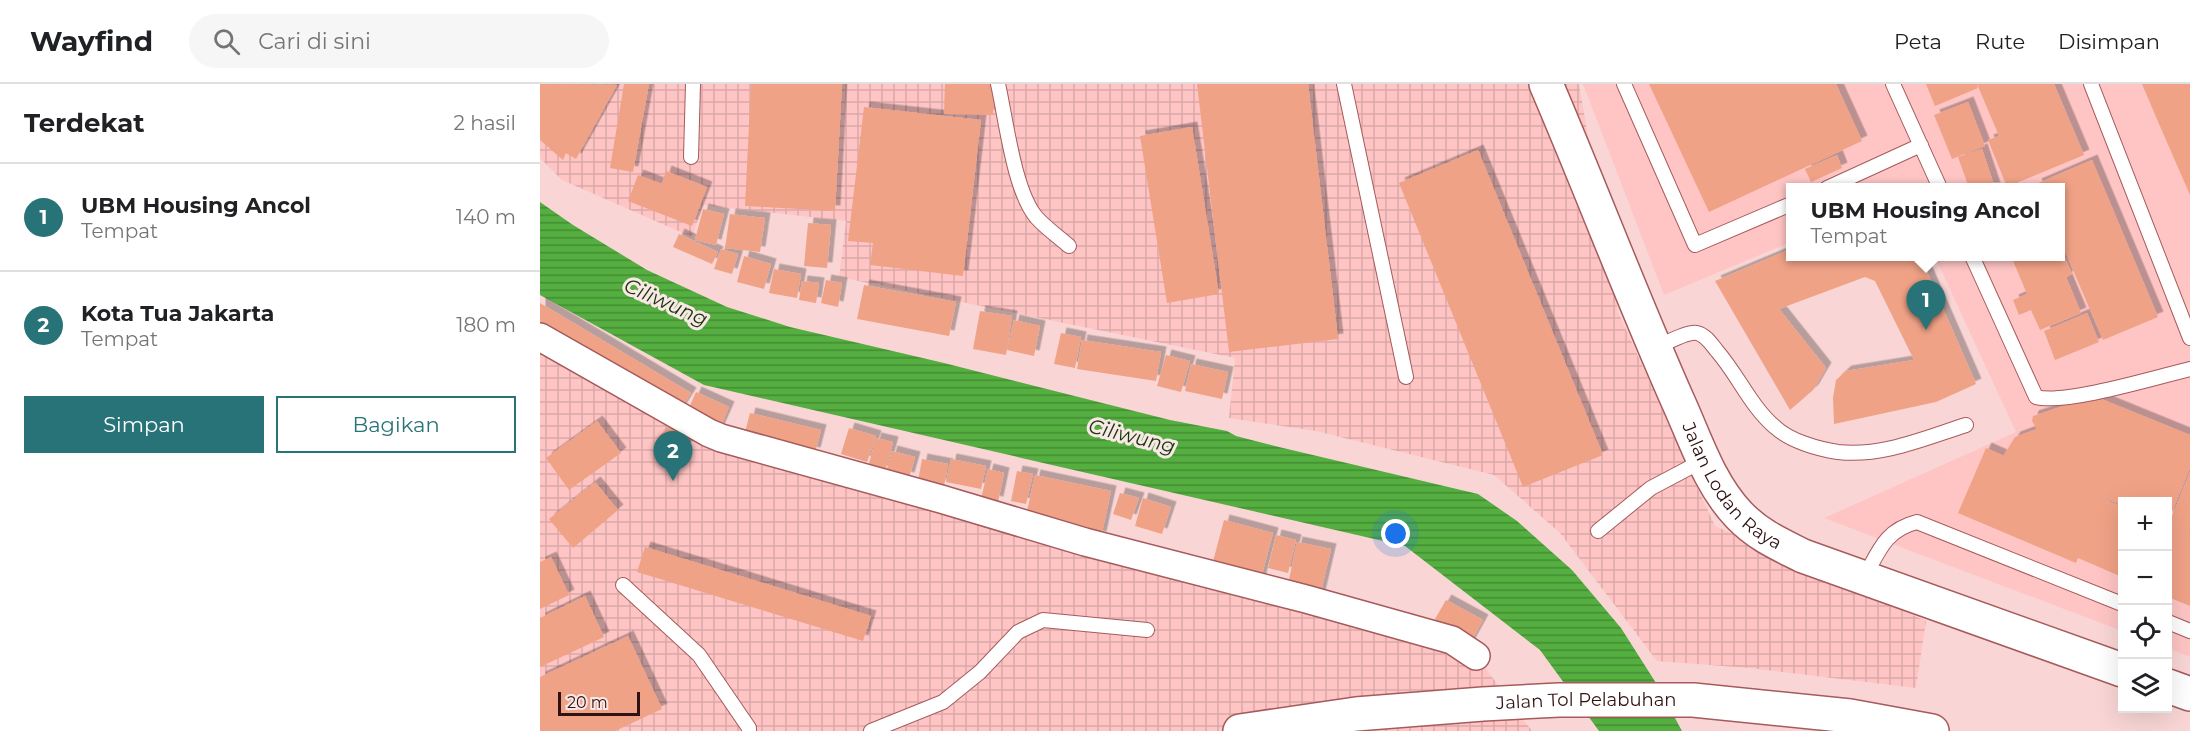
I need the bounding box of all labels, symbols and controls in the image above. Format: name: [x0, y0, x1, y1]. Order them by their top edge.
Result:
search box: [189, 14, 609, 68]
text: Wayfind: [30, 24, 153, 58]
icon: search: [210, 25, 243, 58]
text: Cari di sini: [258, 28, 371, 55]
text: Peta: [1894, 29, 1942, 54]
text: Rute: [1975, 29, 2025, 54]
text: Disimpan: [2058, 29, 2160, 54]
text: Terdekat: [24, 107, 145, 139]
text: 2 hasil: [454, 111, 516, 135]
popup: [1786, 183, 2065, 261]
text: UBM Housing Ancol: [81, 192, 311, 219]
text: UBM Housing Ancol: [1811, 197, 2040, 224]
text: 1: [40, 205, 47, 229]
text: 140 m: [456, 205, 516, 229]
text: Tempat: [81, 219, 158, 243]
text: Tempat: [1811, 224, 1888, 248]
water label: Ciliwung: [621, 273, 711, 331]
pin: 1: [1906, 280, 1946, 330]
text: Kota Tua Jakarta: [81, 300, 274, 327]
text: 2: [38, 313, 49, 337]
text: 180 m: [456, 313, 516, 337]
text: Tempat: [81, 327, 158, 351]
button: Simpan: [24, 396, 264, 453]
button: Bagikan: [276, 396, 516, 453]
water label: Ciliwung: [1086, 414, 1178, 458]
street label: Jalan Lodan Raya: [1677, 418, 1785, 554]
pin: 2: [654, 432, 692, 481]
map controls: [2118, 497, 2172, 713]
button: +: [2118, 497, 2172, 551]
your location: [1381, 519, 1410, 548]
button: −: [2118, 551, 2172, 605]
button: locate: [2118, 605, 2172, 659]
button: layers: [2118, 659, 2172, 713]
scale bar: [558, 689, 640, 716]
street label: Jalan Tol Pelabuhan: [1494, 689, 1677, 714]
text: 20 m: [567, 693, 608, 712]

